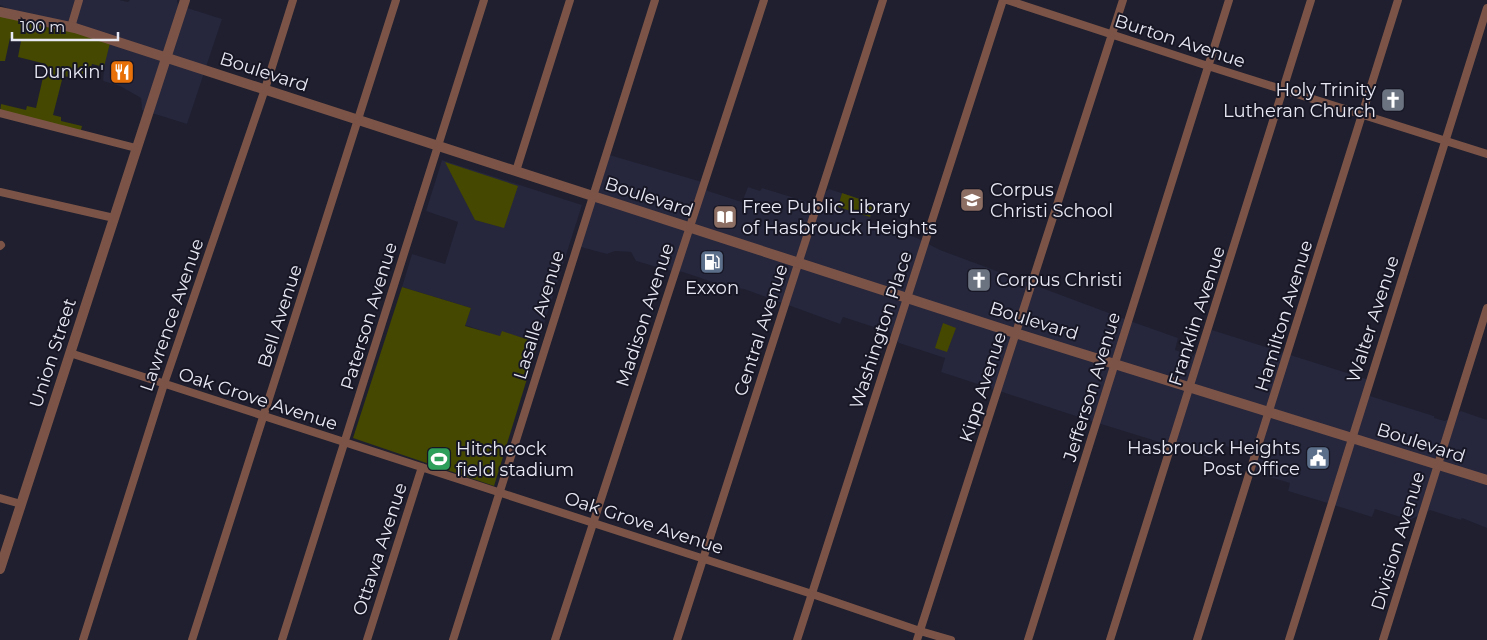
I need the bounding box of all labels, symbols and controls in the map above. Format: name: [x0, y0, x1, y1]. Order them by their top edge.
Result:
street label: Burton Avenue: [1112, 9, 1248, 73]
scale bar: [12, 10, 119, 42]
text: 100 m: [20, 17, 65, 36]
street label: Boulevard: [217, 47, 311, 97]
restaurant icon: Dunkin': [109, 59, 135, 85]
place label: Dunkin': [33, 61, 104, 83]
place label: Holy Trinity Lutheran Church: [1223, 79, 1376, 122]
church icon: Holy Trinity Lutheran Church: [1380, 87, 1406, 113]
street label: Boulevard: [602, 172, 696, 222]
place label: Corpus Christi School: [990, 179, 1113, 222]
school or university icon: Corpus Christi School: [959, 187, 985, 213]
place label: Free Public Library of Hasbrouck Heights: [742, 196, 937, 239]
library icon: Free Public Library of Hasbrouck Heights: [712, 204, 738, 230]
street label: Lawrence Avenue: [135, 235, 209, 394]
street label: Hamilton Avenue: [1251, 238, 1317, 394]
street label: Paterson Avenue: [336, 239, 402, 392]
street label: Madison Avenue: [611, 240, 679, 390]
street label: Franklin Avenue: [1164, 243, 1230, 389]
street label: Lasalle Avenue: [509, 248, 569, 382]
street label: Washington Place: [845, 248, 917, 412]
fuel station icon: Exxon: [699, 249, 725, 275]
street label: Walter Avenue: [1342, 253, 1404, 385]
street label: Central Avenue: [729, 261, 793, 399]
street label: Bell Avenue: [253, 262, 307, 370]
church icon: Corpus Christi: [966, 267, 992, 293]
place label: Corpus Christi: [996, 269, 1122, 291]
place label: Exxon: [685, 277, 739, 299]
street label: Union Street: [25, 295, 81, 411]
street label: Boulevard: [987, 297, 1081, 345]
street label: Jefferson Avenue: [1059, 310, 1125, 465]
street label: Kipp Avenue: [955, 329, 1011, 445]
street label: Oak Grove Avenue: [176, 363, 341, 435]
street label: Boulevard: [1374, 418, 1468, 468]
place label: Hasbrouck Heights Post Office: [1127, 437, 1300, 480]
place label: Hitchcock field stadium: [456, 438, 574, 481]
public building icon: Hasbrouck Heights Post Office: [1305, 445, 1331, 471]
sports icon: Hitchcock field stadium: [426, 446, 452, 472]
street label: Division Avenue: [1366, 469, 1430, 613]
street label: Ottawa Avenue: [348, 480, 412, 618]
street label: Oak Grove Avenue: [562, 487, 727, 559]

